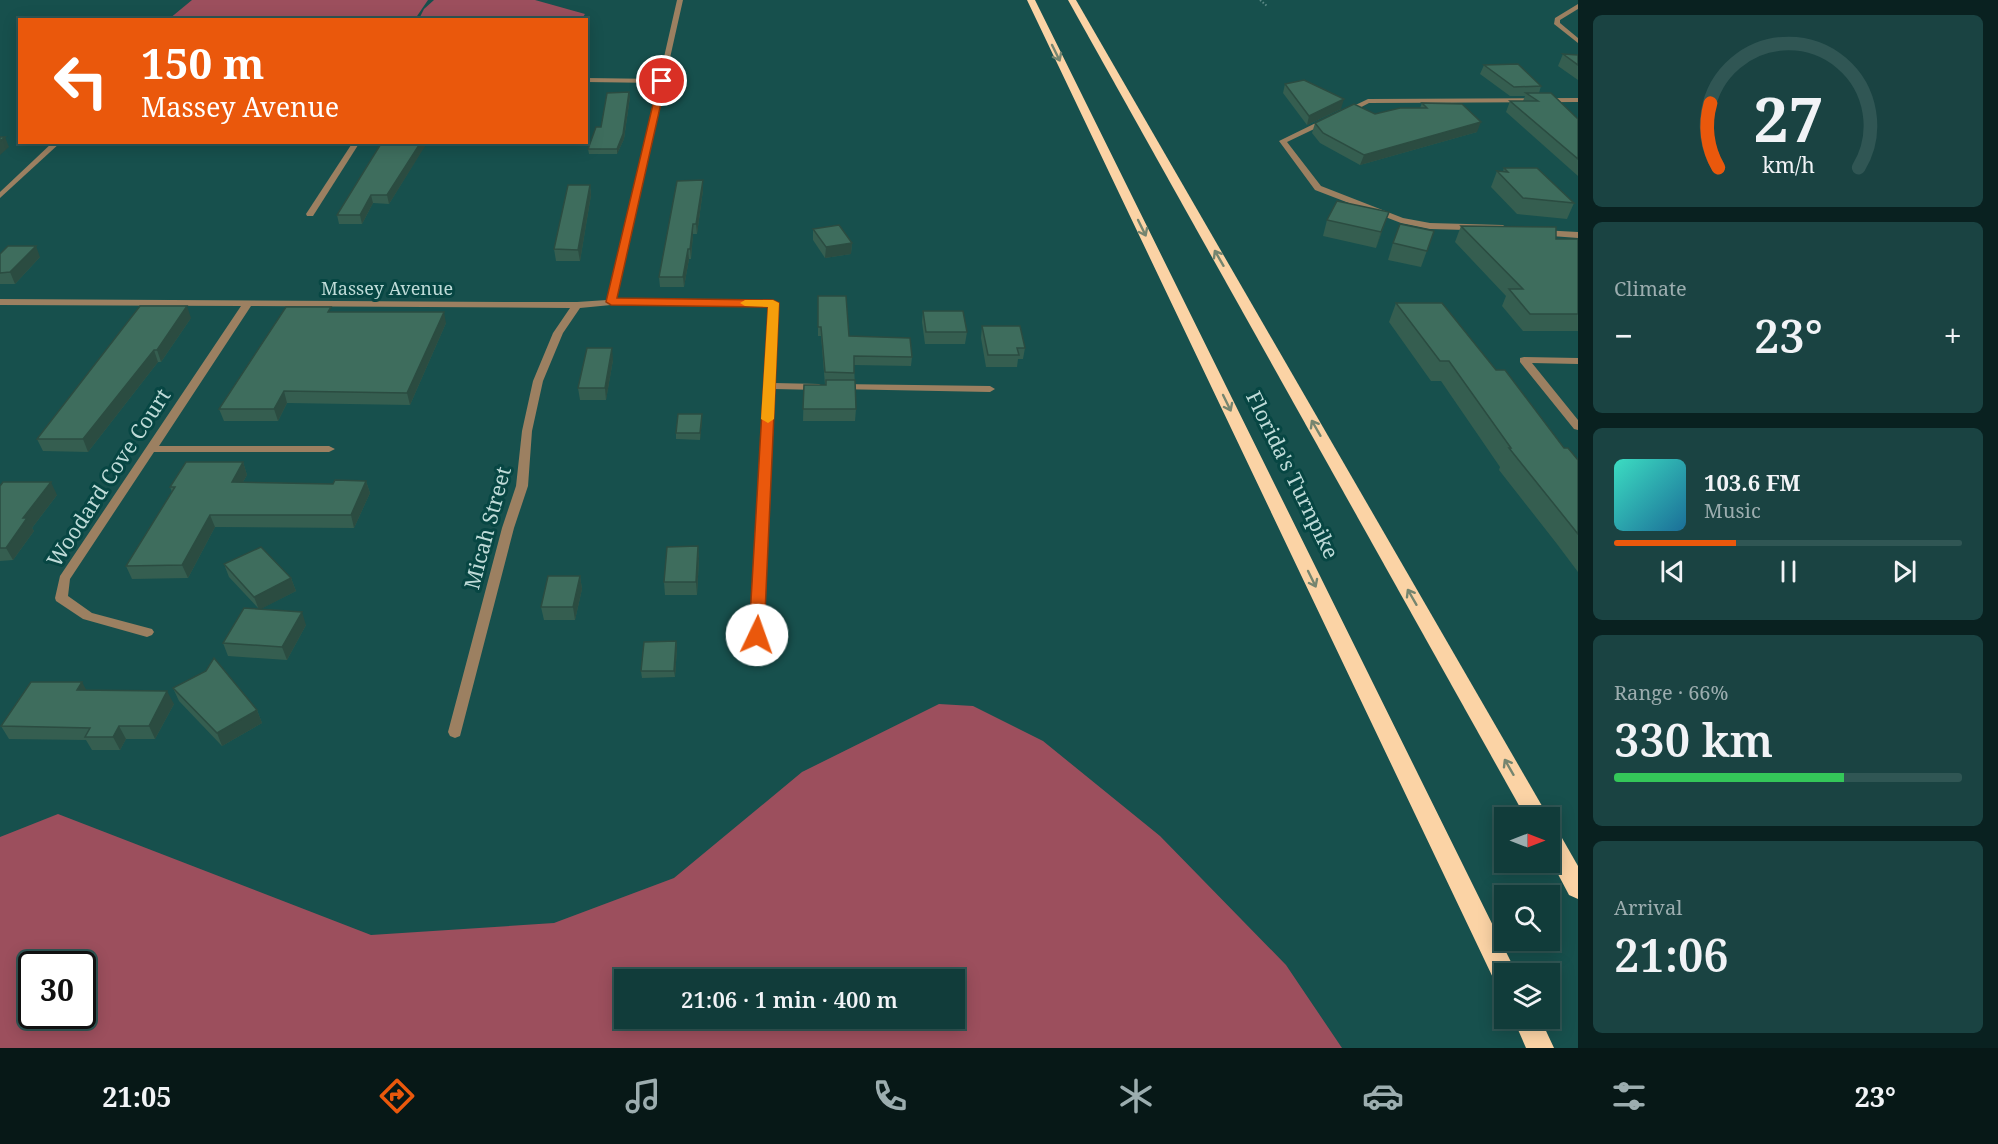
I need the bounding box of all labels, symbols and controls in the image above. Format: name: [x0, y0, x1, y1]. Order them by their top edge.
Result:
text: 150 m: [141, 34, 265, 91]
icon: left: [42, 42, 120, 120]
one-way arrow: [1051, 43, 1063, 61]
pin: [636, 55, 687, 106]
icon: arrive: [645, 64, 678, 97]
text: 27: [1753, 75, 1823, 160]
text: Massey Avenue: [141, 88, 339, 125]
text: km/h: [1762, 150, 1815, 179]
one-way arrow: [1136, 219, 1148, 237]
one-way arrow: [1213, 250, 1225, 267]
text: Climate: [1614, 275, 1687, 302]
street label: Massey Avenue: [321, 276, 453, 300]
text: 23°: [1754, 305, 1823, 366]
text: −: [1614, 313, 1633, 358]
text: +: [1944, 313, 1962, 358]
street label: Woodard Cove Court: [40, 383, 176, 572]
street label: Florida's Turnpike: [1240, 386, 1346, 563]
one-way arrow: [1221, 394, 1233, 412]
one-way arrow: [1310, 420, 1322, 437]
street label: Micah Street: [457, 463, 517, 592]
text: 103.6 FM: [1704, 467, 1801, 497]
text: Music: [1704, 497, 1761, 524]
icon: previous: [1656, 555, 1689, 588]
icon: pause: [1772, 555, 1805, 588]
icon: next: [1888, 555, 1921, 588]
one-way arrow: [1307, 569, 1319, 587]
one-way arrow: [1406, 589, 1418, 606]
position arrow: [725, 603, 789, 667]
text: Range · 66%: [1614, 679, 1728, 706]
text: 330 km: [1614, 709, 1773, 770]
one-way arrow: [1503, 759, 1515, 776]
north arrow: [1494, 807, 1560, 873]
map controls: [1494, 807, 1560, 1029]
button: search: [1494, 885, 1560, 951]
text: Arrival: [1614, 894, 1682, 921]
text: 21:06: [1614, 924, 1729, 985]
speed limit sign: 30: [18, 951, 96, 1029]
button: layers: [1494, 963, 1560, 1029]
text: 21:06 · 1 min · 400 m: [681, 984, 898, 1014]
icon: directions: [376, 1075, 418, 1117]
icon: music: [622, 1075, 664, 1117]
icon: phone: [869, 1075, 911, 1117]
icon: climate: [1115, 1075, 1157, 1117]
icon: car: [1362, 1075, 1404, 1117]
icon: filters: [1608, 1075, 1650, 1117]
text: 21:05: [102, 1078, 171, 1115]
text: 23°: [1854, 1078, 1896, 1115]

